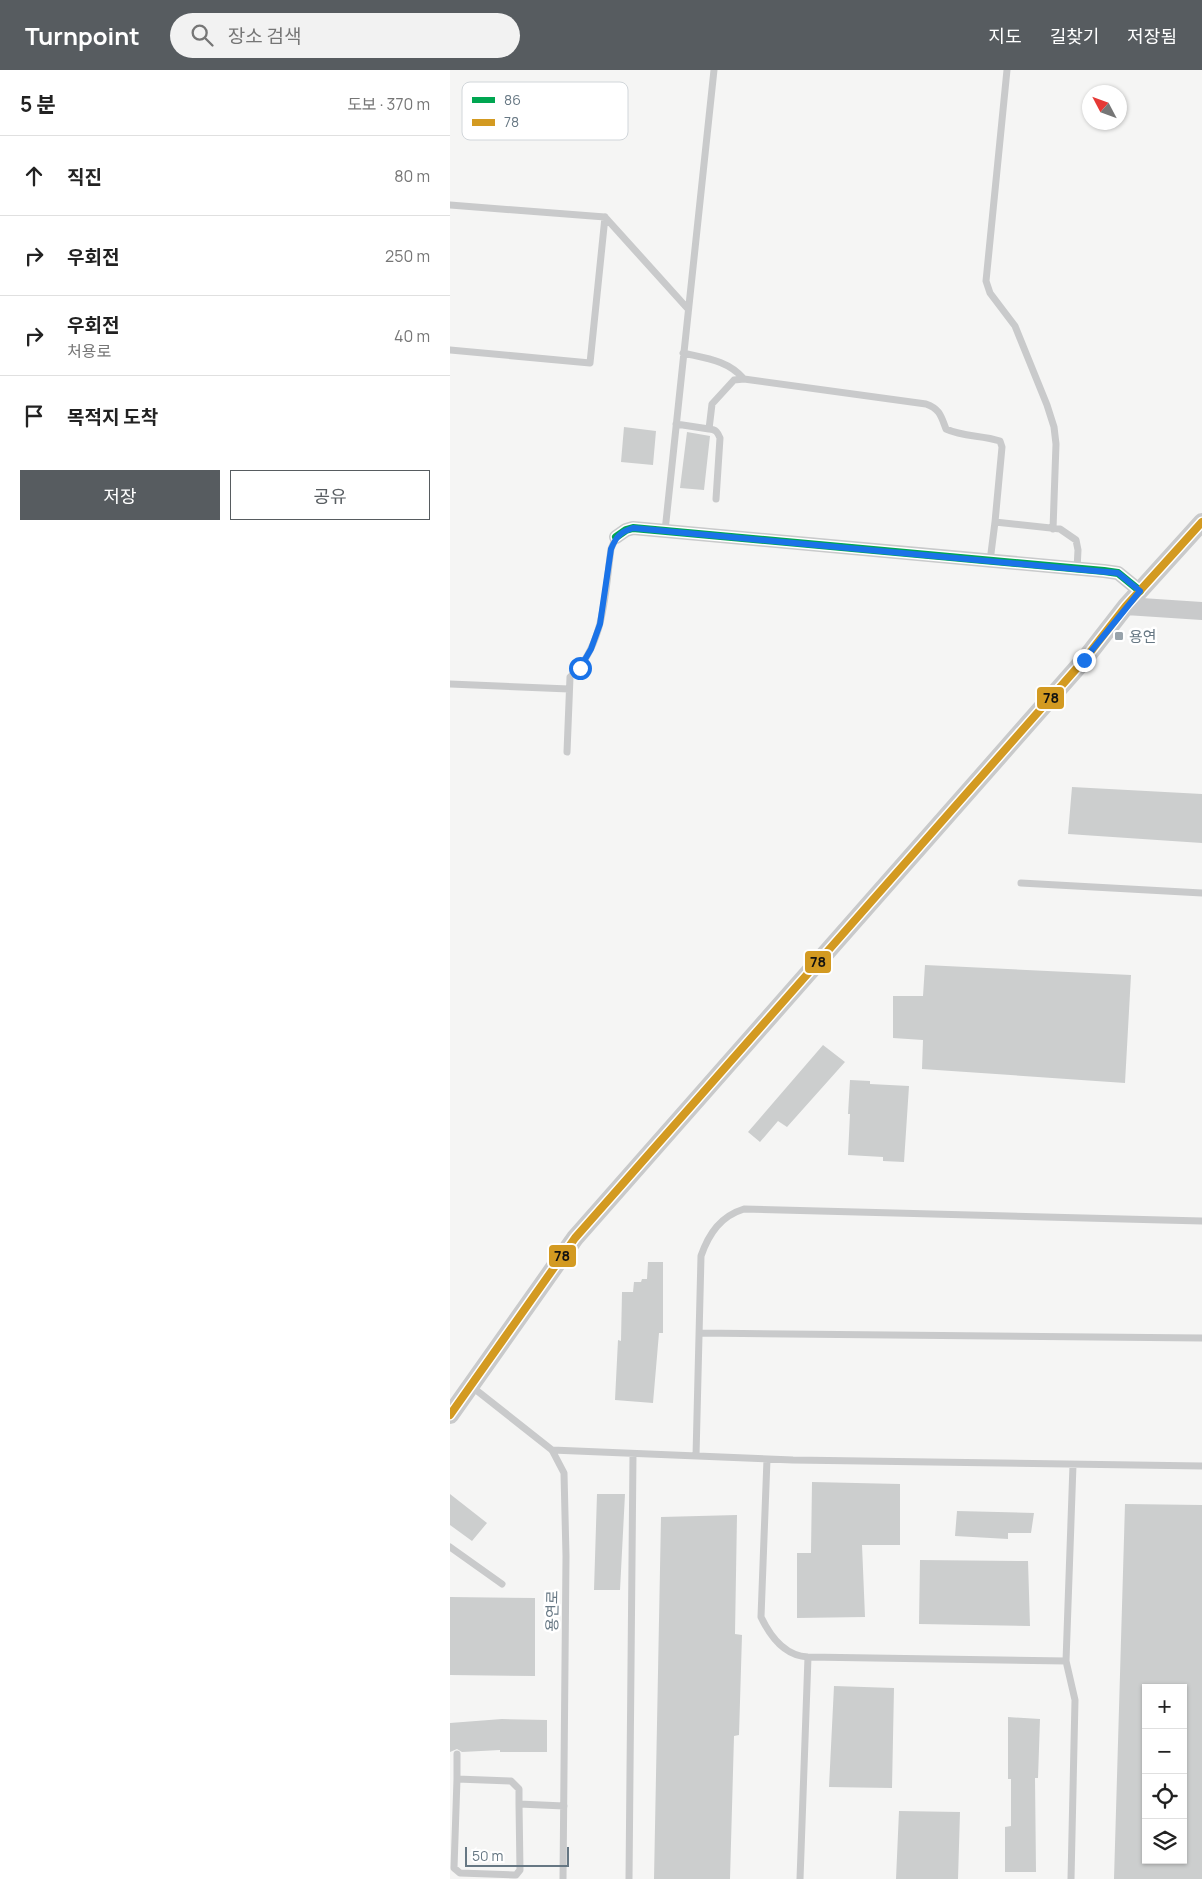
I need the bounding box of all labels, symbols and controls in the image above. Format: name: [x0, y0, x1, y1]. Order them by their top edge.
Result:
search box: [170, 13, 520, 58]
text: Turnpoint: [25, 19, 140, 52]
icon: search: [188, 21, 216, 49]
text: 장소 검색: [228, 23, 301, 49]
text: 지도: [989, 24, 1022, 48]
text: 길찾기: [1050, 24, 1099, 48]
text: 저장됨: [1127, 24, 1177, 48]
legend: [462, 82, 628, 140]
north arrow: [1082, 85, 1127, 130]
text: 5 분: [20, 90, 56, 118]
text: 86: [504, 90, 521, 109]
text: 도보 · 370 m: [347, 93, 430, 115]
text: 78: [504, 112, 519, 131]
icon: ahead: [20, 162, 48, 190]
text: 직진: [67, 164, 102, 190]
text: 80 m: [394, 165, 430, 187]
icon: right: [20, 242, 48, 270]
text: 우회전: [67, 244, 119, 270]
text: 250 m: [385, 245, 430, 267]
text: 우회전: [67, 312, 119, 338]
icon: right: [20, 322, 48, 350]
text: 40 m: [394, 325, 430, 347]
text: 처용로: [67, 340, 111, 362]
icon: arrive: [20, 402, 48, 430]
text: 목적지 도착: [67, 404, 158, 430]
button: 저장: [20, 470, 220, 520]
button: 공유: [230, 470, 430, 520]
place label: 용연: [1129, 626, 1157, 647]
marker: 용연: [1113, 630, 1125, 642]
route end: [1073, 649, 1096, 672]
route start: [569, 657, 592, 680]
line badge: 78: [1036, 686, 1065, 710]
text: 78: [1043, 688, 1059, 707]
line badge: 78: [804, 950, 832, 974]
text: 78: [810, 952, 826, 971]
line badge: 78: [548, 1244, 577, 1268]
text: 78: [554, 1246, 570, 1265]
street label: 용연로: [541, 1590, 563, 1632]
map controls: [1142, 1684, 1187, 1864]
button: +: [1142, 1684, 1187, 1729]
button: −: [1142, 1729, 1187, 1774]
button: locate: [1142, 1774, 1187, 1819]
button: layers: [1142, 1819, 1187, 1864]
scale bar: [465, 1844, 569, 1867]
text: 50 m: [472, 1846, 503, 1865]

